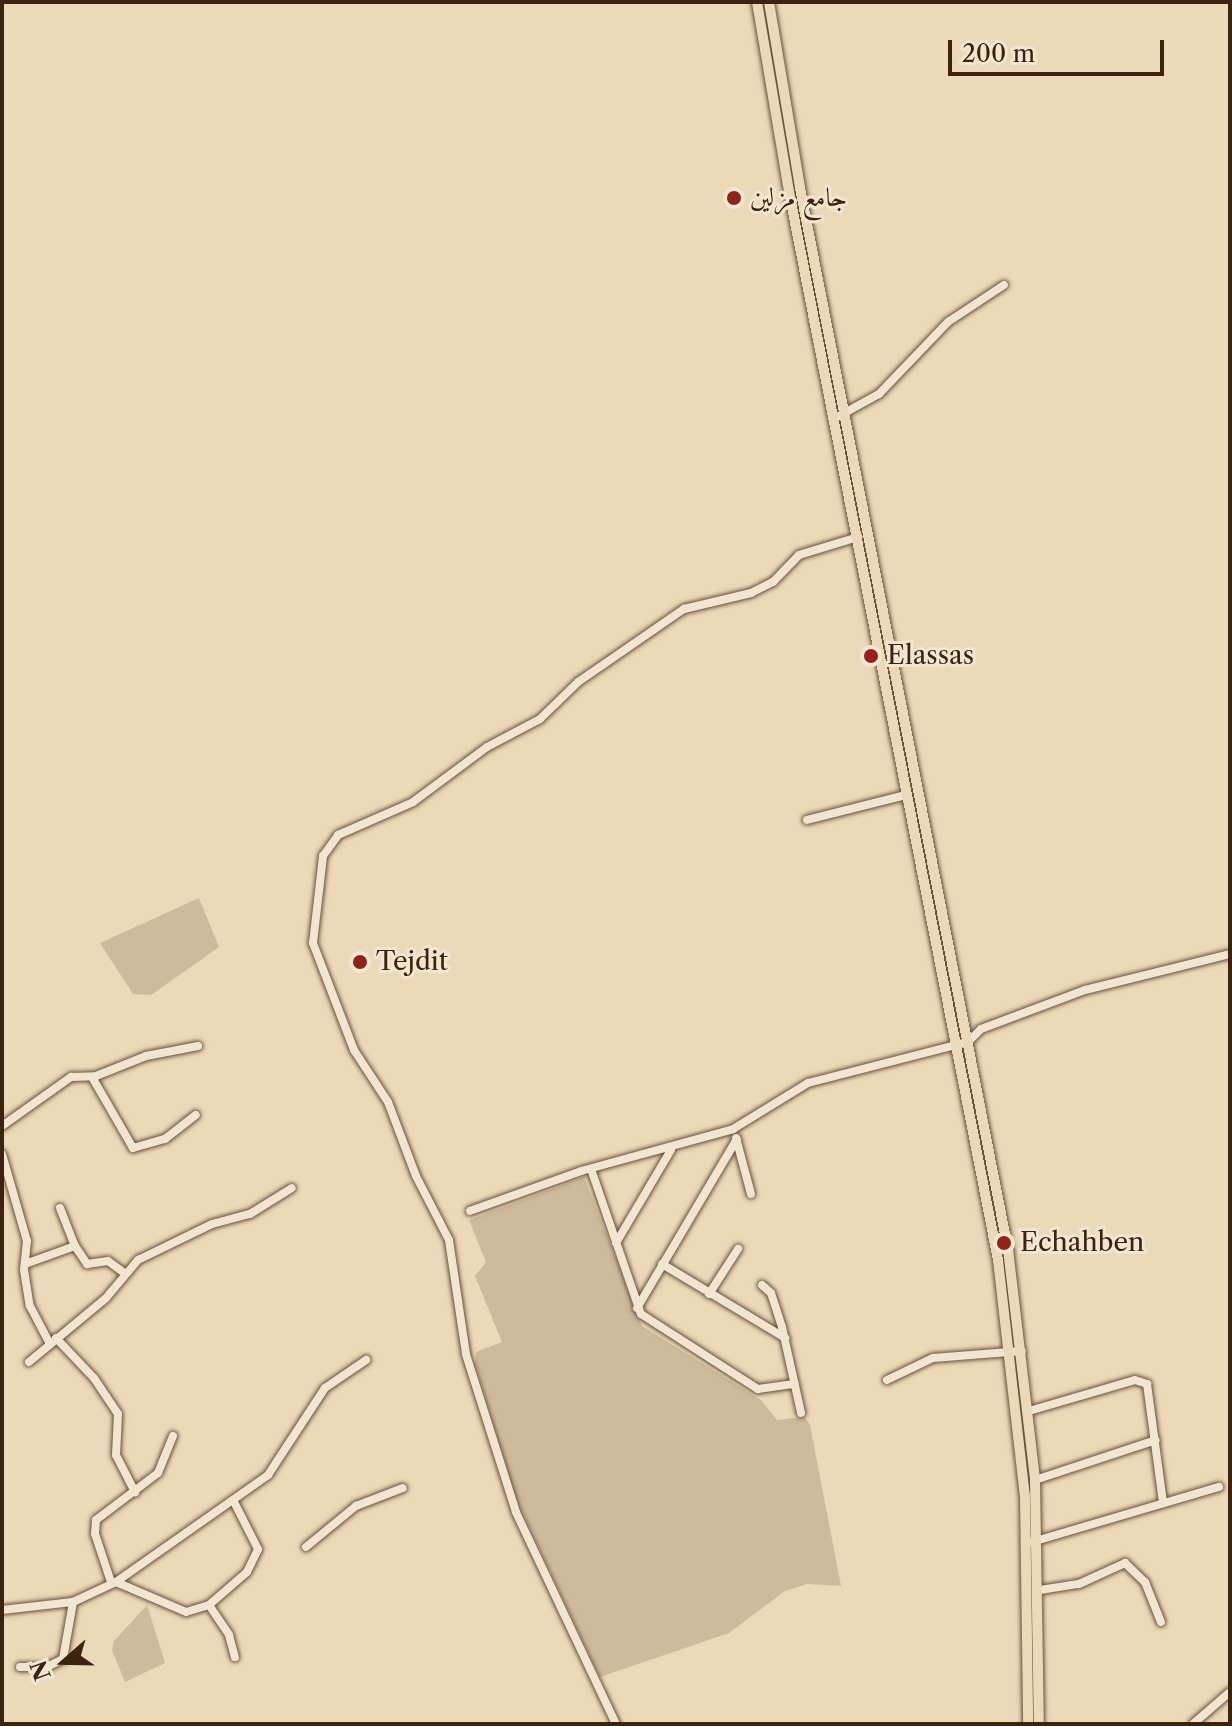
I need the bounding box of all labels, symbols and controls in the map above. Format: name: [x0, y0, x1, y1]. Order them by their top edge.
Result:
scale bar: [952, 24, 1168, 74]
text: 200 m: [962, 39, 1035, 68]
place label: جامع مزلين: [750, 182, 847, 214]
marker: جامع مزلين: [725, 189, 743, 207]
place label: Elassas: [887, 640, 974, 672]
marker: Elassas: [862, 647, 880, 665]
place label: Tejdit: [376, 946, 448, 978]
marker: Tejdit: [351, 953, 369, 971]
place label: Echahben: [1020, 1227, 1144, 1259]
marker: Echahben: [995, 1234, 1013, 1252]
north arrow: [24, 1622, 104, 1702]
text: N: [25, 1657, 57, 1684]

